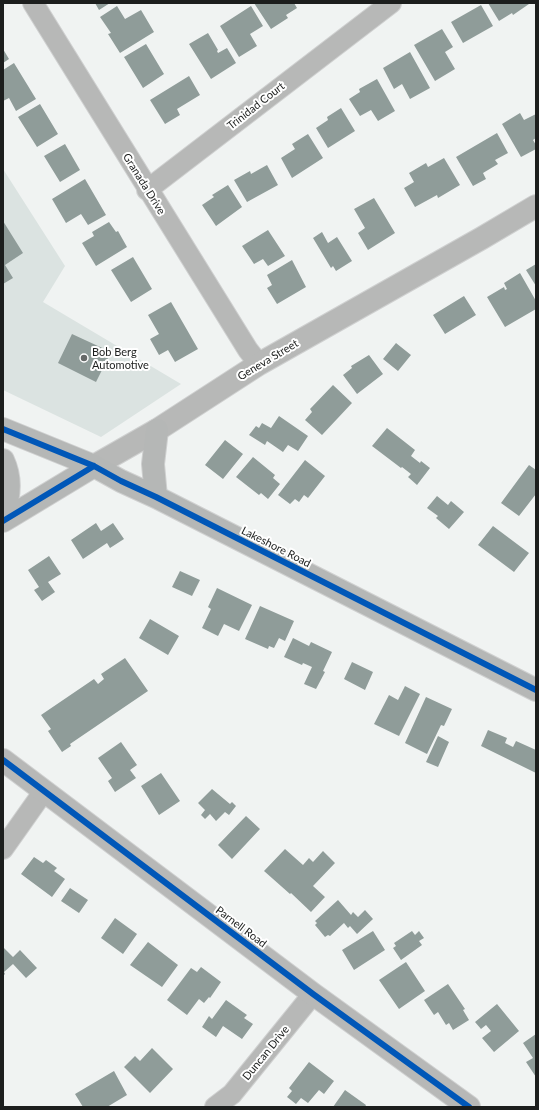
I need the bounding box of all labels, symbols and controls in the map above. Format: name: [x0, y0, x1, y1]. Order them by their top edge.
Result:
street label: Trinidad Court: [225, 80, 287, 132]
street label: Granada Drive: [120, 151, 168, 217]
street label: Geneva Street: [235, 337, 301, 383]
place label: Bob Berg Automotive: [92, 345, 149, 371]
marker: Bob Berg Automotive: [79, 353, 89, 363]
street label: Lakeshore Road: [239, 524, 313, 570]
street label: Parnell Road: [213, 904, 269, 950]
street label: Duncan Drive: [240, 1023, 292, 1083]

